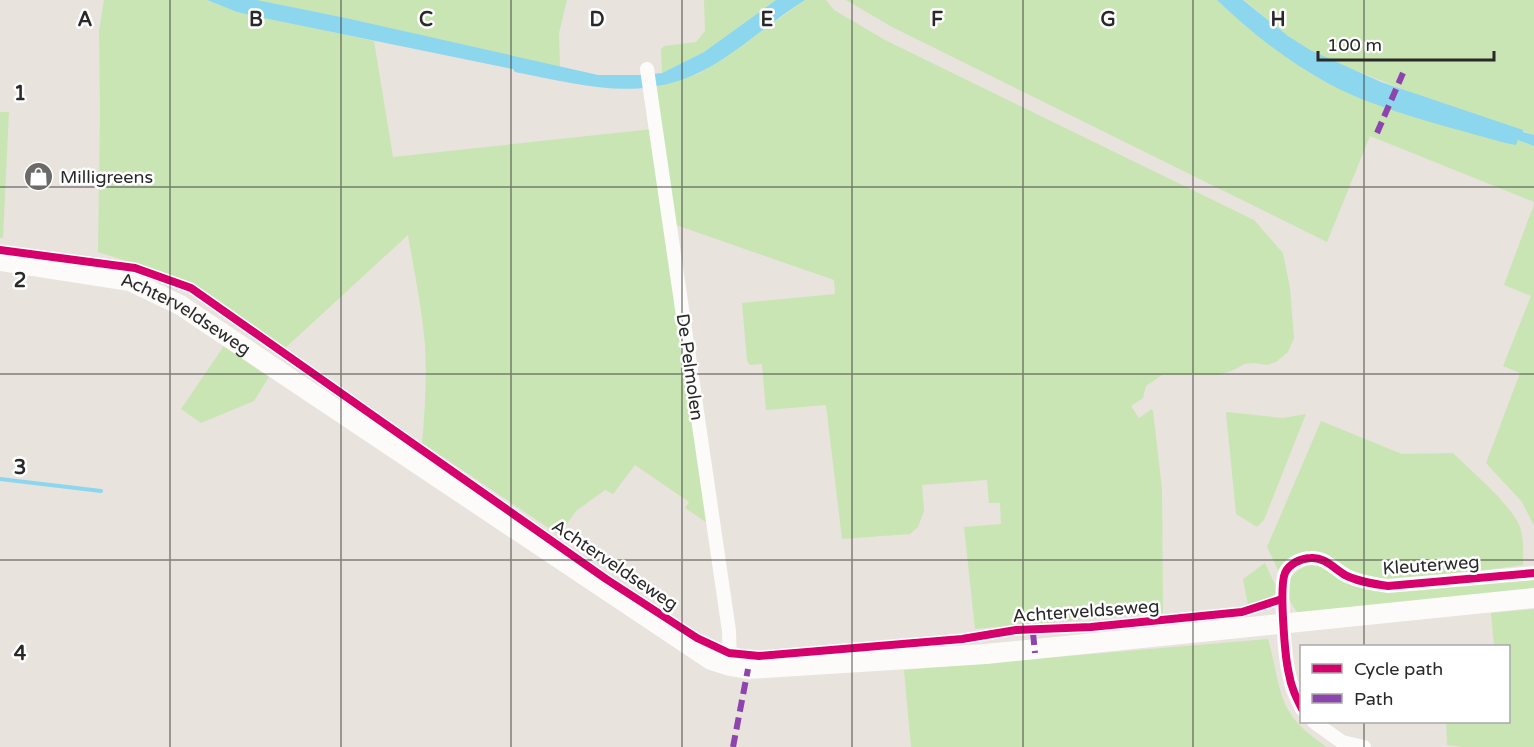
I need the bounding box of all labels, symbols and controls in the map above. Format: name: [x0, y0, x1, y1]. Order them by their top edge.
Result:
text: A: [78, 8, 93, 32]
text: B: [249, 8, 263, 32]
text: C: [419, 8, 433, 32]
text: D: [589, 8, 605, 32]
text: E: [761, 8, 774, 32]
text: F: [931, 8, 943, 32]
text: G: [1100, 8, 1116, 32]
text: H: [1270, 8, 1286, 32]
scale bar: [1318, 24, 1494, 62]
text: 100 m: [1327, 34, 1382, 56]
text: 1: [14, 82, 26, 106]
shop icon: Milligreens: [23, 161, 55, 193]
place label: Milligreens: [60, 166, 153, 188]
text: 2: [14, 269, 26, 293]
street label: Achterveldseweg: [119, 269, 255, 360]
street label: De Pelmolen: [672, 312, 708, 422]
text: 3: [14, 456, 26, 480]
street label: Achterveldseweg: [548, 515, 682, 615]
street label: Kleuterweg: [1382, 551, 1480, 579]
street label: Achterveldseweg: [1012, 595, 1160, 627]
text: 4: [14, 642, 27, 666]
legend: [1300, 645, 1510, 723]
text: Cycle path: [1354, 658, 1443, 680]
text: Path: [1354, 688, 1393, 710]

